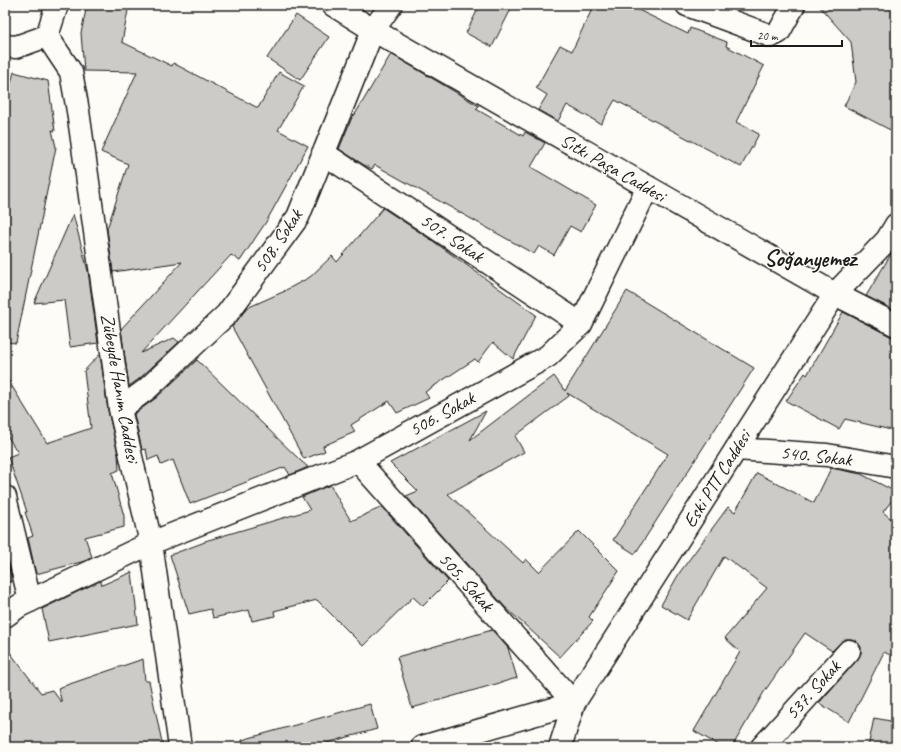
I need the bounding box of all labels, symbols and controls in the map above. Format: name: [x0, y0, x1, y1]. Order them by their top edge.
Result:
scale bar: [751, 22, 842, 48]
text: 20 m: [757, 28, 779, 44]
street label: Sıtkı Paşa Caddesi: [556, 128, 672, 209]
street label: 508. Sokak: [248, 204, 308, 277]
street label: 507. Sokak: [416, 208, 489, 268]
district label: Soğanyemez: [764, 244, 859, 273]
street label: Zübeyde Hanım Caddesi: [95, 312, 145, 467]
street label: 506. Sokak: [405, 386, 480, 442]
street label: Eski PTT Caddesi: [678, 424, 758, 532]
street label: 540. Sokak: [779, 440, 854, 472]
street label: 505. Sokak: [433, 547, 499, 617]
street label: 537. Sokak: [780, 655, 846, 725]

